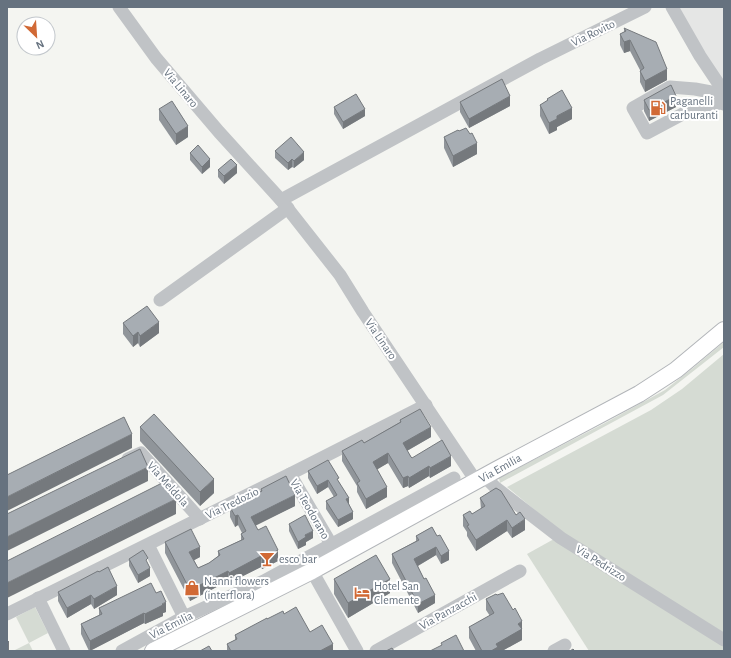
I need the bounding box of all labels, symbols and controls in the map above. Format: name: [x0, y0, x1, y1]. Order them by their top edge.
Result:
north arrow: [16, 16, 56, 56]
street label: Via Rovito: [569, 17, 617, 49]
text: N: [34, 38, 46, 51]
street label: Via Linaro: [161, 66, 201, 110]
place label: Paganelli carburanti: [670, 95, 718, 121]
fuel station icon: Paganelli carburanti: [649, 99, 667, 117]
street label: Via Linaro: [363, 316, 399, 362]
street label: Via Emilia: [477, 451, 524, 485]
street label: Via Meldola: [145, 459, 191, 509]
street label: Via Teodorano: [288, 477, 332, 541]
street label: Via Tredozio: [204, 485, 261, 521]
street label: Via Pedrizzo: [574, 543, 628, 583]
bar icon: esco bar: [258, 550, 276, 568]
place label: esco bar: [279, 553, 317, 565]
place label: Nanni flowers (interflora): [204, 575, 269, 601]
shop icon: Nanni flowers (interflora): [183, 579, 201, 597]
place label: Hotel San Clemente: [374, 580, 419, 606]
hotel icon: Hotel San Clemente: [353, 584, 371, 602]
street label: Via Panzacchi: [417, 590, 479, 632]
street label: Via Emilia: [147, 609, 195, 641]

